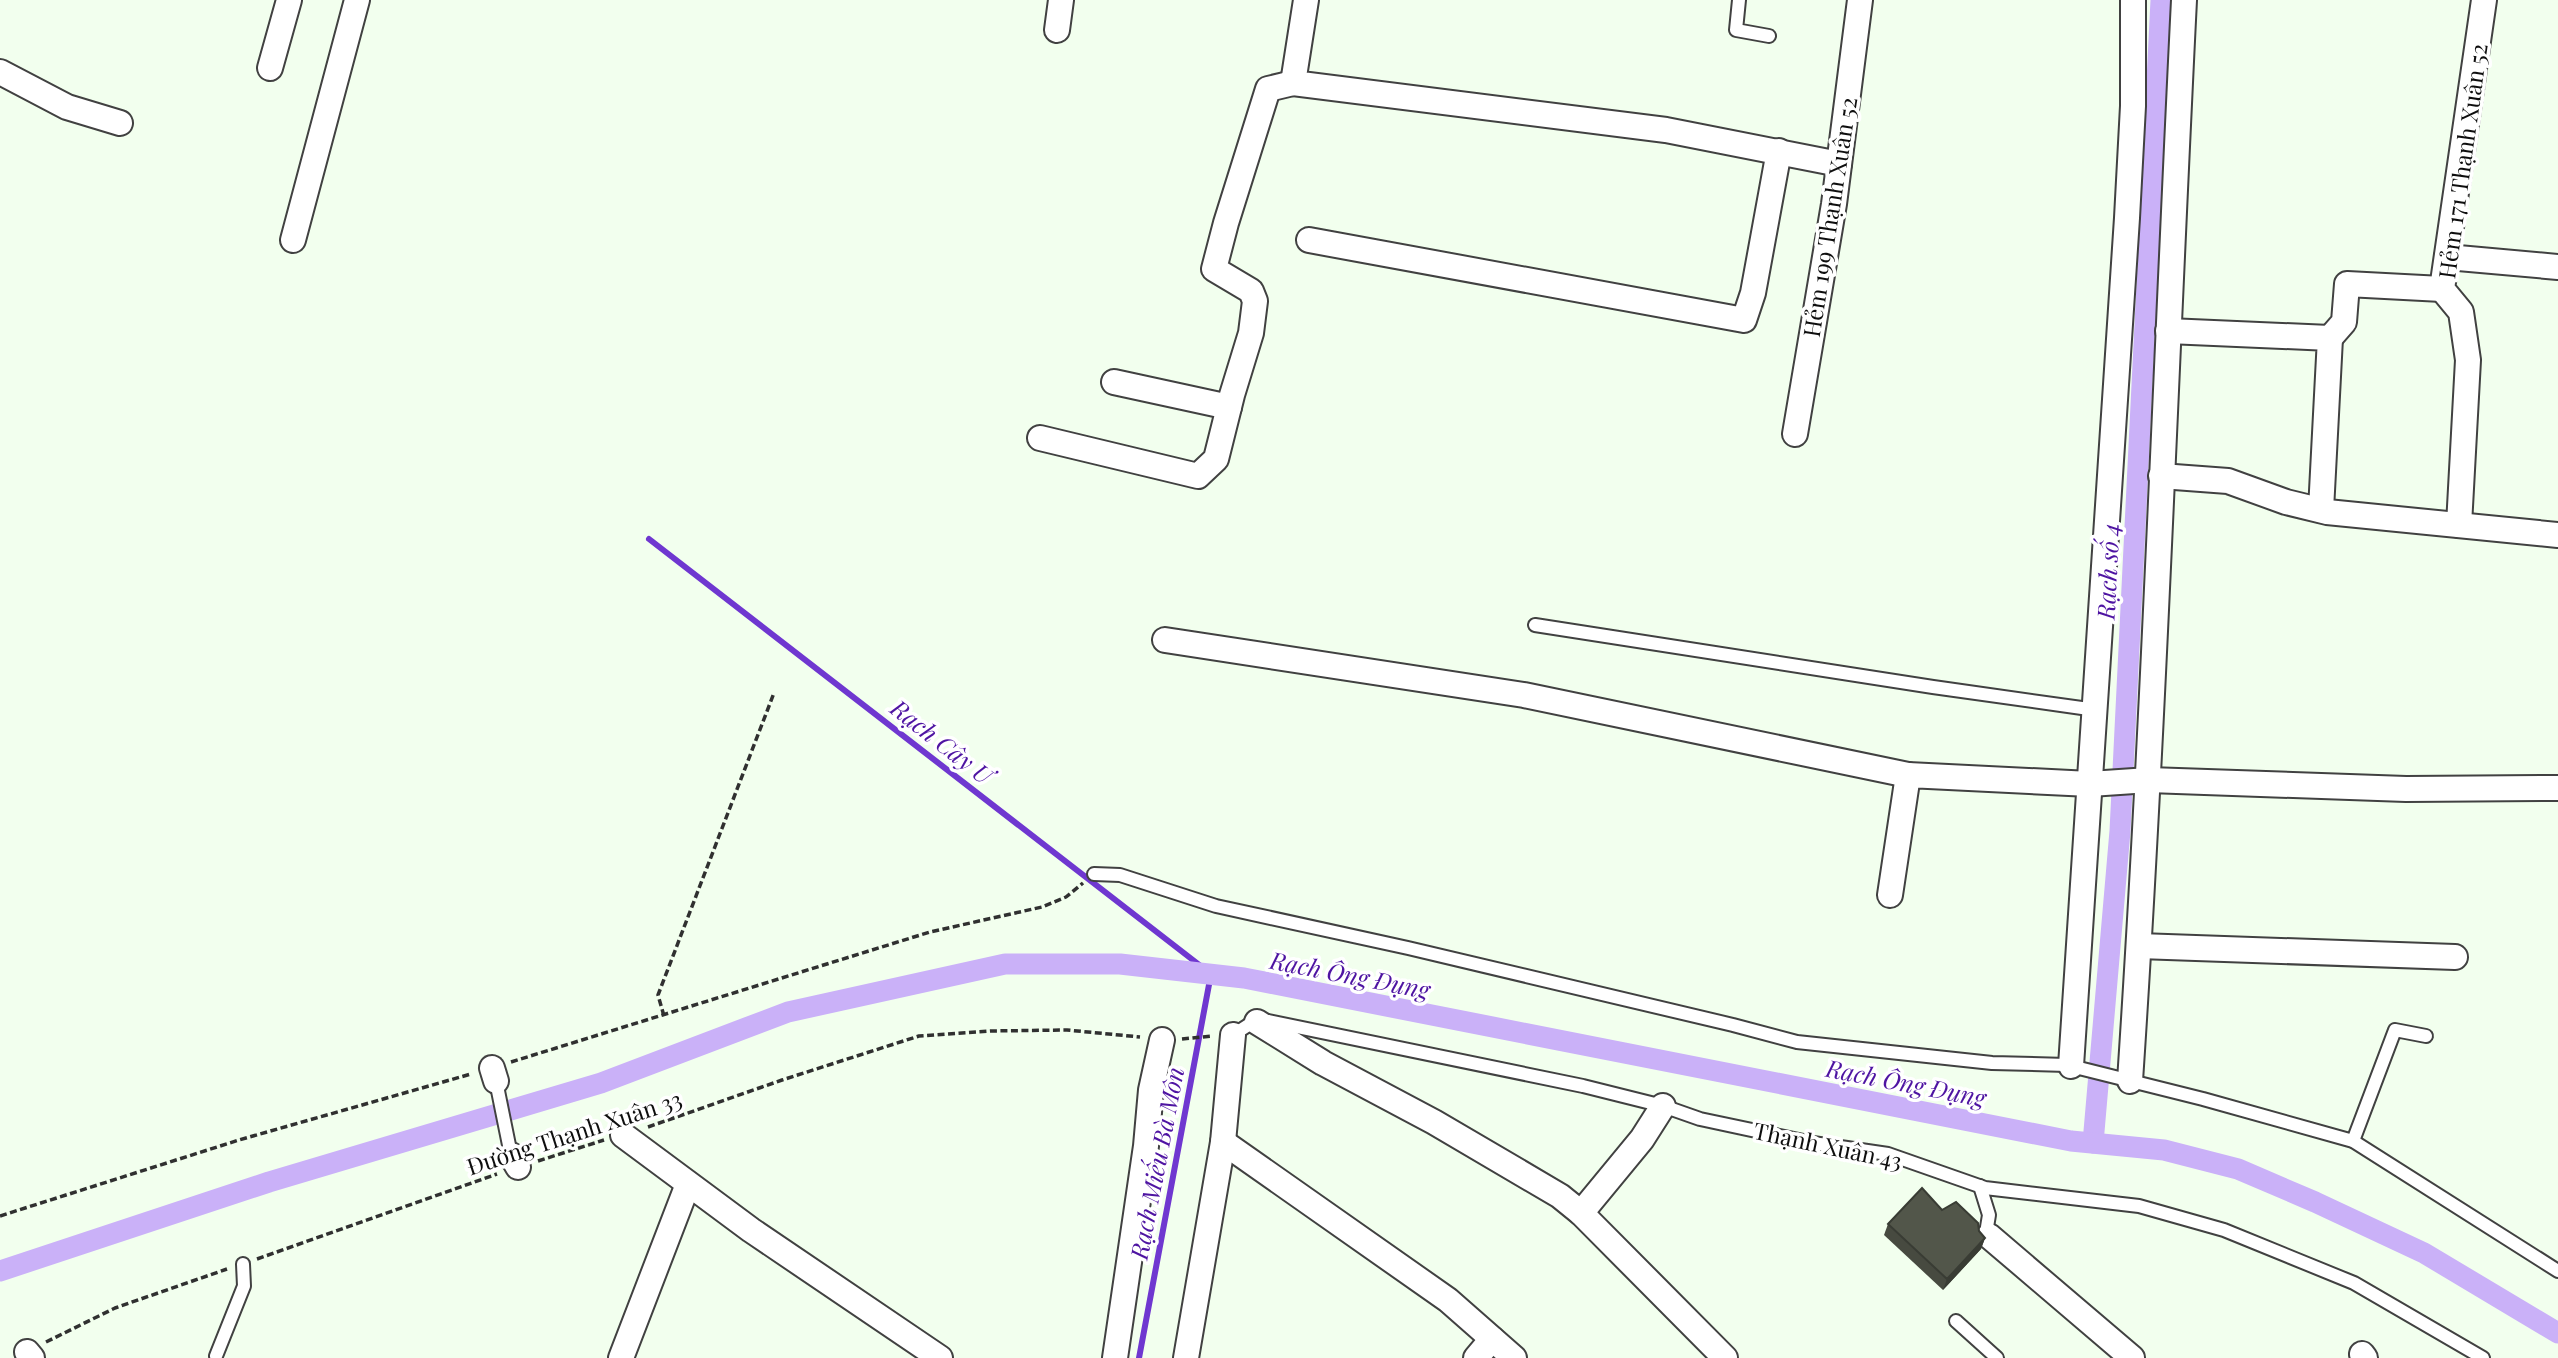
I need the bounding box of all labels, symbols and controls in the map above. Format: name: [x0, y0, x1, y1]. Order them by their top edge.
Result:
street label: Hẻm 171 Thạnh Xuân 52: [2430, 41, 2494, 281]
street label: Hẻm 199 Thạnh Xuân 52: [1795, 95, 1863, 339]
water label: Rạch số 4: [2088, 522, 2126, 621]
water label: Rạch Cây Ư: [884, 691, 1003, 794]
water label: Rạch Ông Đụng: [1267, 943, 1435, 1006]
water label: Rạch Ông Đụng: [1823, 1051, 1991, 1114]
water label: Rạch Miếu Bà Môn: [1121, 1064, 1190, 1263]
street label: Đường Thạnh Xuân 33: [463, 1083, 685, 1181]
street label: Thạnh Xuân 43: [1751, 1114, 1905, 1176]

